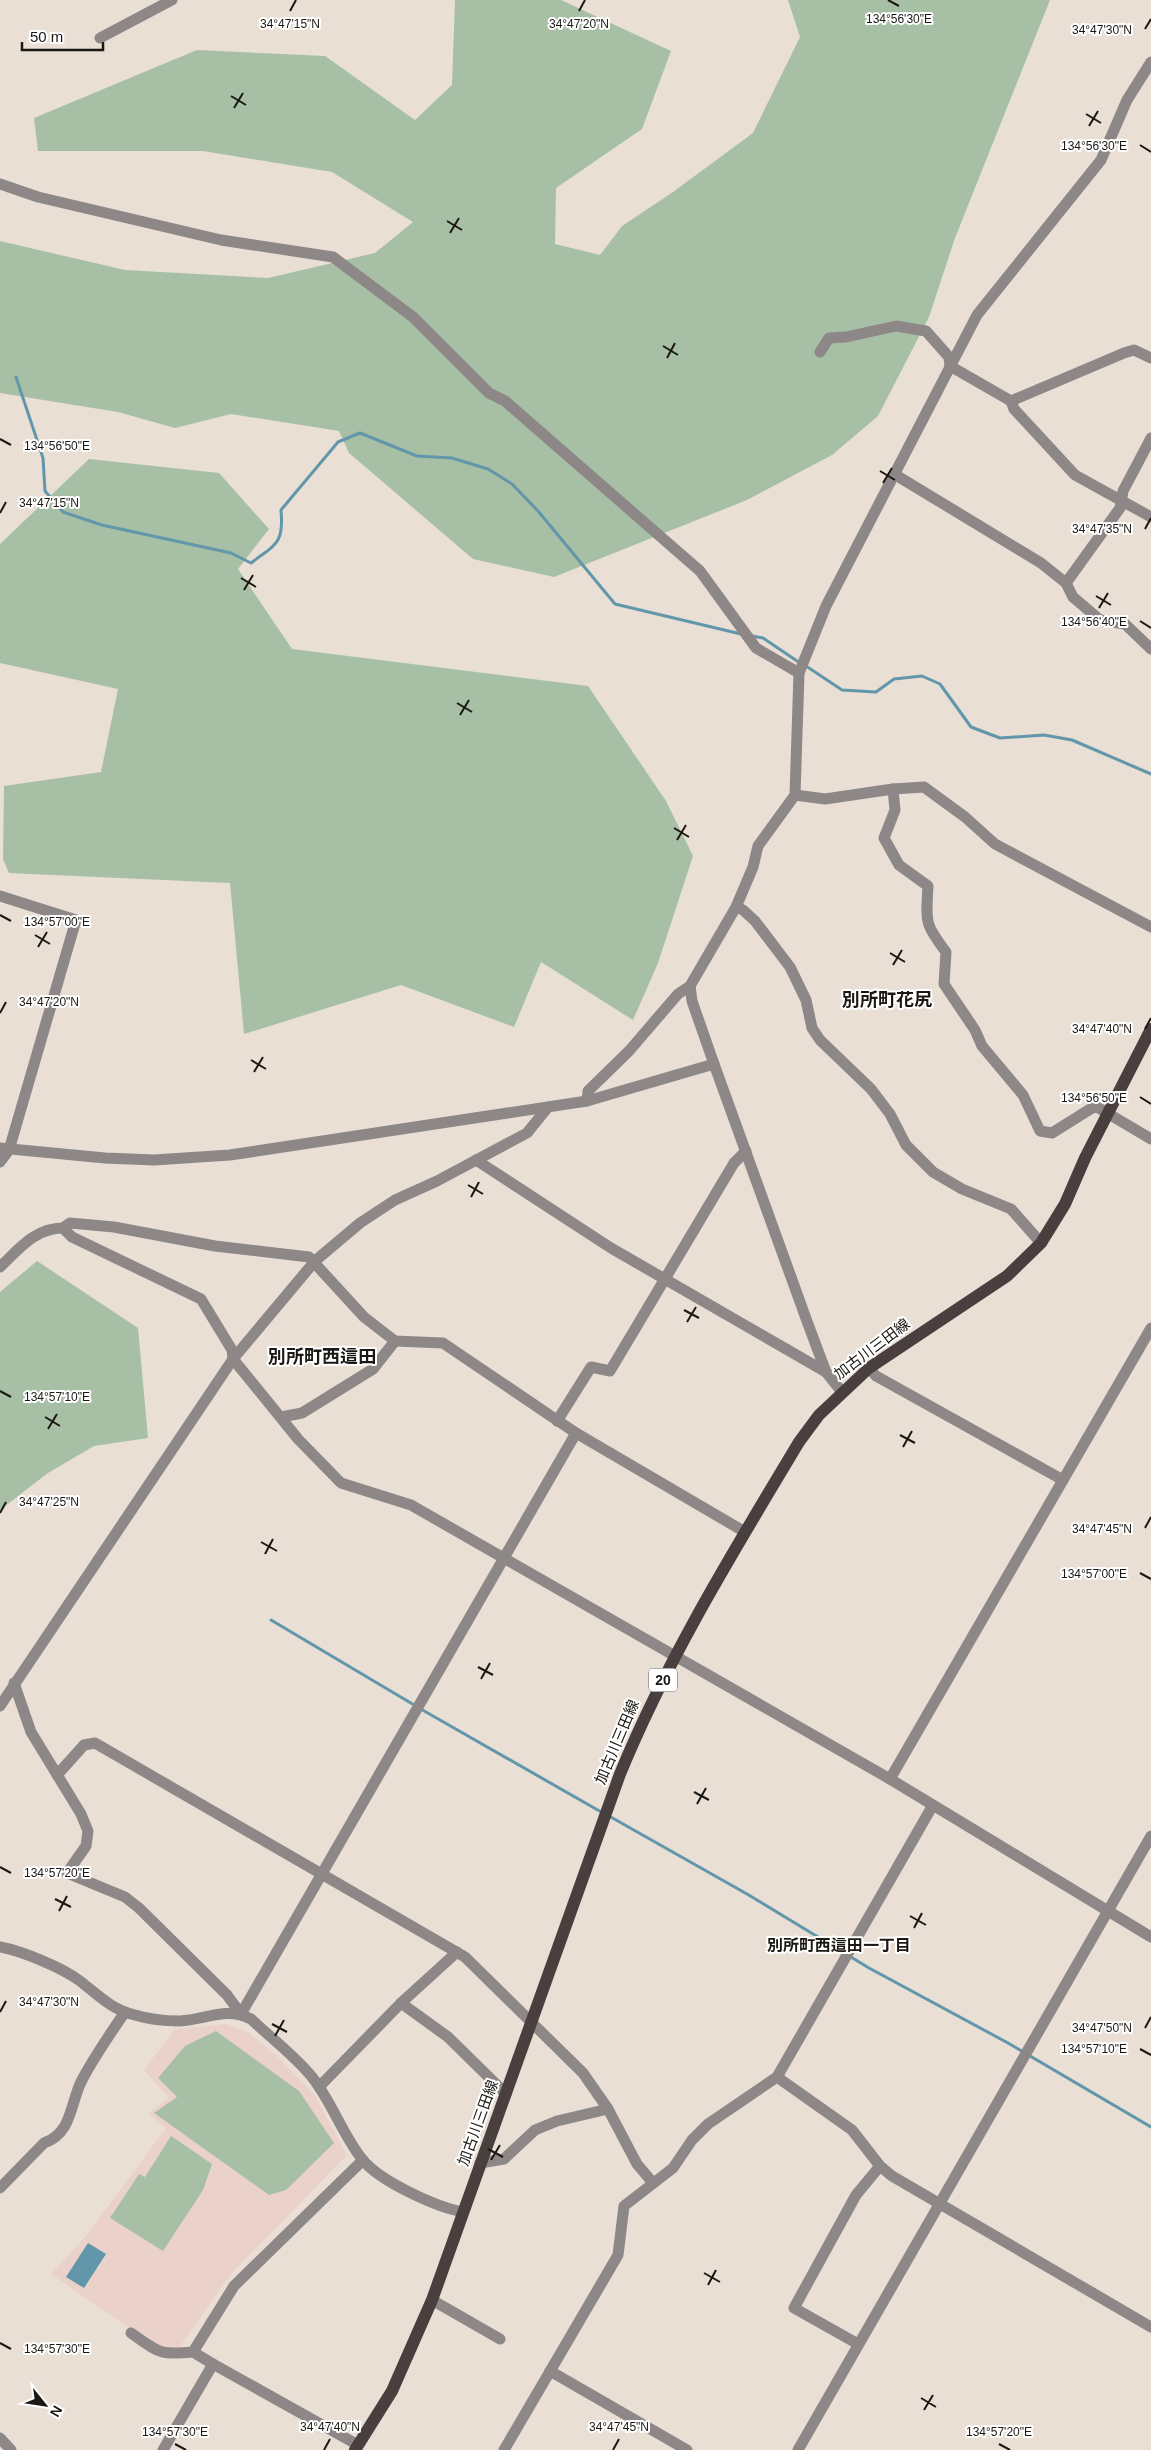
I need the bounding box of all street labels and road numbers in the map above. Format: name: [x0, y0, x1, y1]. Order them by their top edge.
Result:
street label: 加古川三田線: [831, 1315, 913, 1382]
road number: 20: [649, 1668, 677, 1692]
street label: 加古川三田線: [591, 1697, 642, 1787]
street label: 加古川三田線: [454, 2078, 501, 2168]

